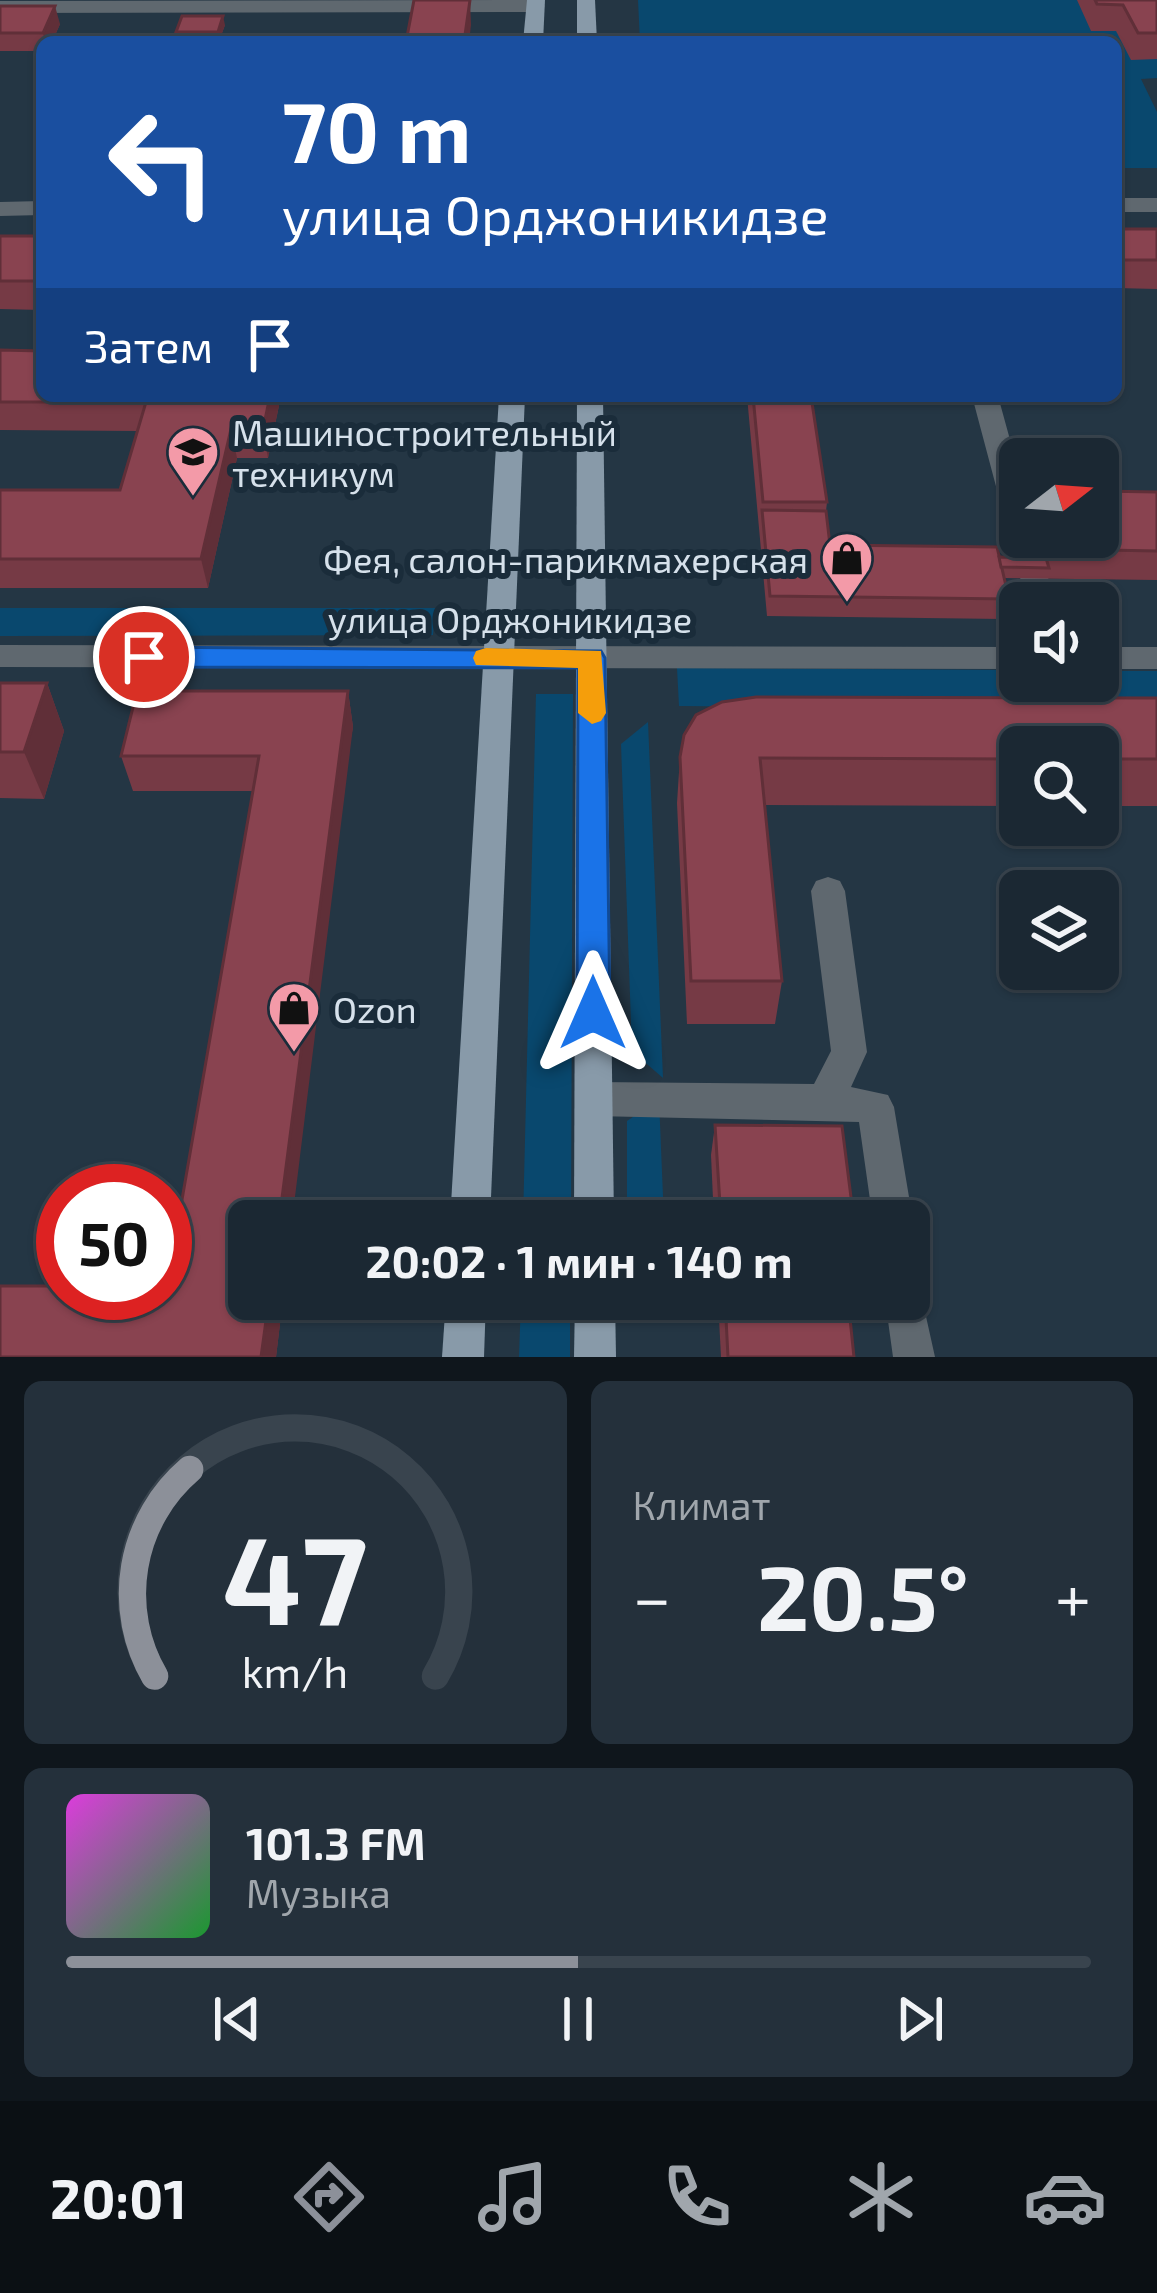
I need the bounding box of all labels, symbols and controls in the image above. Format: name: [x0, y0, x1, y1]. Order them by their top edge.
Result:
text: 70 m: [282, 79, 472, 180]
icon: left: [84, 84, 240, 240]
text: улица Орджоникидзе: [282, 181, 829, 246]
icon: arrive: [237, 312, 303, 378]
text: Затем: [84, 318, 213, 372]
place label: Машиностроительный техникум: [232, 410, 617, 495]
school or university icon: Машиностроительный техникум: [165, 424, 221, 498]
north arrow: [999, 438, 1119, 558]
map controls: [999, 438, 1119, 990]
shop icon: Фея, салон-парикмахерская: [819, 530, 875, 604]
place label: Фея, салон-парикмахерская: [323, 537, 808, 580]
button: sound: [999, 582, 1119, 702]
street label: улица Орджоникидзе: [328, 597, 692, 641]
pin: [93, 606, 195, 708]
icon: arrive: [111, 624, 177, 690]
button: search: [999, 726, 1119, 846]
button: layers: [999, 870, 1119, 990]
position arrow: [530, 950, 656, 1076]
shop icon: Ozon: [266, 980, 322, 1054]
place label: Ozon: [333, 987, 417, 1030]
speed limit sign: 50: [36, 1164, 192, 1320]
text: 20:02 · 1 мин · 140 m: [365, 1233, 793, 1287]
text: Климат: [633, 1481, 771, 1528]
text: 47: [223, 1500, 368, 1650]
text: 20.5°: [757, 1541, 969, 1649]
text: −: [633, 1556, 671, 1635]
text: +: [1055, 1556, 1091, 1635]
text: km/h: [242, 1644, 348, 1696]
text: 101.3 FM: [246, 1815, 426, 1869]
text: Музыка: [246, 1869, 391, 1916]
icon: previous: [204, 1986, 270, 2052]
icon: pause: [545, 1986, 611, 2052]
icon: next: [887, 1986, 953, 2052]
icon: directions: [287, 2155, 371, 2239]
icon: music: [471, 2155, 555, 2239]
icon: phone: [655, 2155, 739, 2239]
icon: climate: [839, 2155, 923, 2239]
icon: car: [1023, 2155, 1107, 2239]
text: 20:01: [50, 2165, 187, 2230]

